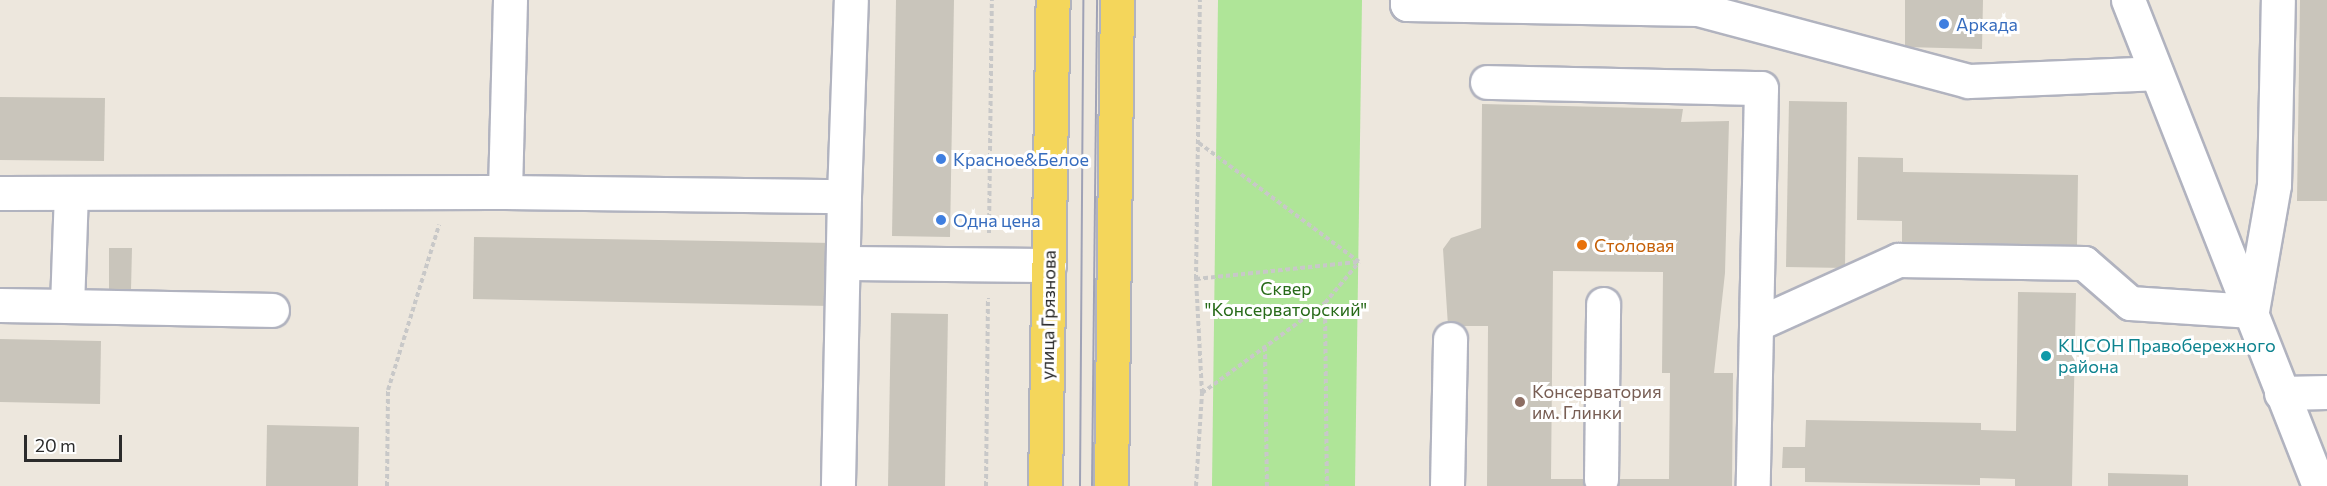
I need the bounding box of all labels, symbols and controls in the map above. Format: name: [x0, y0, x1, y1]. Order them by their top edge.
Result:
place label: Аркада: [1956, 13, 2018, 35]
marker: Аркада: [1937, 17, 1951, 31]
place label: Красное&Белое: [953, 148, 1089, 170]
marker: Красное&Белое: [934, 152, 948, 166]
place label: Одна цена: [953, 209, 1041, 231]
marker: Одна цена: [934, 213, 948, 227]
place label: Столовая: [1594, 234, 1675, 256]
marker: Столовая: [1575, 238, 1589, 252]
street label: улица Грязнова: [1036, 250, 1060, 380]
park label: Сквер "Консерваторский": [1205, 278, 1367, 320]
place label: КЦСОН Правобережного района: [2058, 335, 2276, 378]
marker: КЦСОН Правобережного района: [2039, 349, 2053, 363]
place label: Консерватория им. Глинки: [1532, 381, 1662, 424]
marker: Консерватория им. Глинки: [1513, 395, 1527, 409]
scale bar: [27, 423, 124, 461]
text: 20 m: [35, 434, 76, 456]

